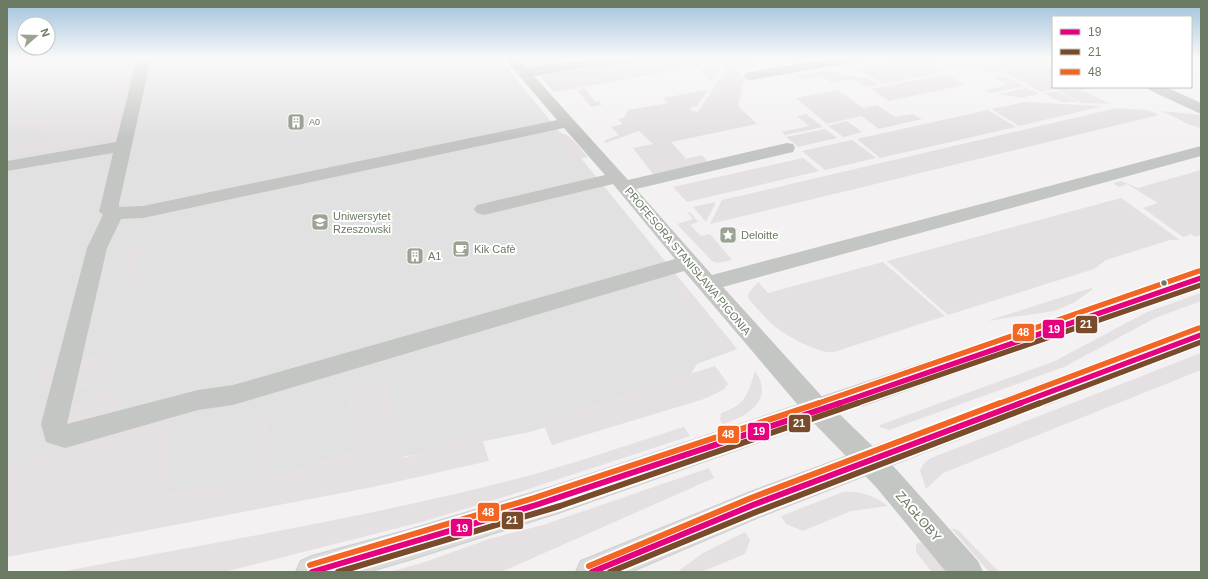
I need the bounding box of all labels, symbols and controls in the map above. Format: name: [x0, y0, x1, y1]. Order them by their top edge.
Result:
north arrow: [16, 16, 56, 56]
legend: [1052, 16, 1192, 88]
text: 19: [1088, 25, 1102, 39]
text: N: [38, 27, 52, 38]
text: 21: [1088, 45, 1102, 59]
text: 48: [1088, 65, 1102, 79]
building icon: A0: [286, 112, 306, 132]
place label: A0: [309, 117, 320, 127]
street label: PROFESORA STANISŁAWA PIGONIA: [623, 185, 754, 338]
place label: Uniwersytet Rzeszowski: [333, 210, 391, 235]
school or university icon: Uniwersytet Rzeszowski: [310, 212, 330, 232]
place icon: Deloitte: [718, 225, 738, 245]
place label: Deloitte: [741, 229, 778, 241]
cafe icon: Kik Cafè: [451, 239, 471, 259]
place label: Kik Cafè: [474, 243, 516, 255]
building icon: A1: [405, 246, 425, 266]
place label: A1: [428, 250, 441, 262]
unlabelled marker: [1159, 278, 1169, 288]
line badge: 21: [1075, 315, 1098, 334]
text: 21: [1080, 318, 1092, 330]
line badge: 19: [1042, 319, 1065, 339]
line badge: 48: [1012, 323, 1035, 342]
text: 19: [1048, 323, 1060, 335]
text: 48: [1017, 326, 1029, 338]
line badge: 21: [788, 414, 811, 433]
text: 21: [793, 417, 805, 429]
line badge: 19: [747, 422, 770, 441]
line badge: 48: [717, 425, 740, 444]
text: 19: [753, 425, 765, 437]
text: 48: [722, 428, 734, 440]
street label: ZAGŁOBY: [893, 488, 945, 545]
line badge: 48: [477, 502, 500, 522]
text: 48: [482, 506, 494, 518]
line badge: 21: [501, 511, 524, 530]
text: 21: [506, 514, 518, 526]
line badge: 19: [450, 518, 473, 537]
text: 19: [456, 522, 468, 534]

